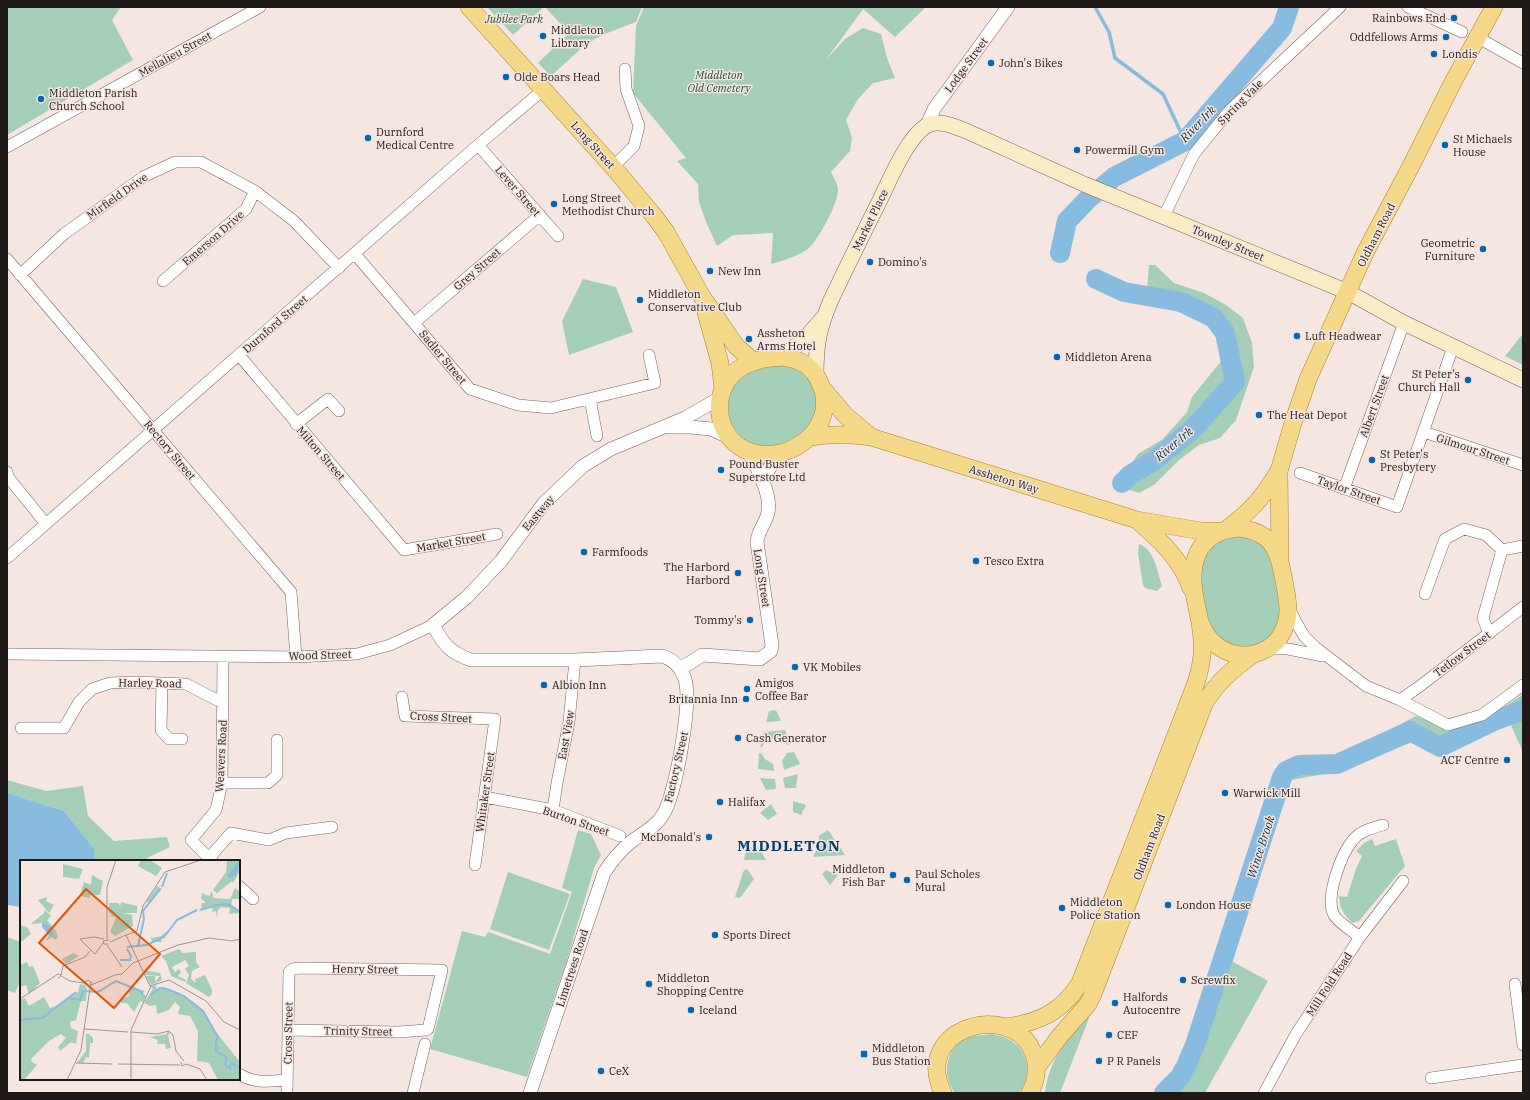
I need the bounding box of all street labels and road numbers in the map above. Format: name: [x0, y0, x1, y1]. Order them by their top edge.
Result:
street label: Mellalieu Street: [136, 28, 214, 80]
street label: Lodge Street: [941, 35, 991, 95]
street label: Spring Vale: [1214, 76, 1266, 128]
street label: Long Street: [568, 118, 618, 172]
street label: Lever Street: [492, 163, 544, 219]
street label: Mirfield Drive: [84, 170, 150, 222]
street label: Market Place: [849, 187, 891, 253]
street label: Oldham Road: [1354, 200, 1398, 269]
street label: Emerson Drive: [179, 207, 247, 269]
street label: Townley Street: [1190, 222, 1266, 264]
street label: Grey Street: [451, 245, 504, 293]
street label: Durnford Street: [240, 292, 310, 356]
street label: Sadler Street: [416, 327, 470, 387]
street label: Albert Street: [1356, 373, 1392, 439]
street label: Rectory Street: [141, 417, 199, 483]
street label: Milton Street: [294, 423, 348, 483]
street label: Gilmour Street: [1434, 431, 1512, 468]
street label: Assheton Way: [967, 462, 1041, 496]
street label: Taylor Street: [1315, 473, 1383, 507]
street label: Eastway: [519, 492, 557, 534]
street label: Market Street: [415, 529, 487, 555]
street label: Long Street: [750, 548, 774, 608]
street label: Tetlow Street: [1431, 628, 1493, 680]
street label: Wood Street: [288, 647, 352, 663]
street label: Harley Road: [118, 675, 182, 691]
street label: Cross Street: [410, 708, 473, 726]
street label: East View: [555, 709, 577, 761]
street label: Weavers Road: [212, 719, 230, 793]
street label: Factory Street: [661, 730, 691, 804]
street label: Whitaker Street: [472, 751, 498, 833]
street label: Burton Street: [541, 803, 611, 839]
street label: Oldham Road: [1130, 812, 1168, 882]
street label: Limetrees Road: [553, 927, 591, 1009]
street label: Mill Fold Road: [1303, 949, 1355, 1019]
street label: Henry Street: [332, 961, 398, 977]
street label: Cross Street: [280, 1002, 296, 1064]
street label: Trinity Street: [323, 1023, 393, 1039]

